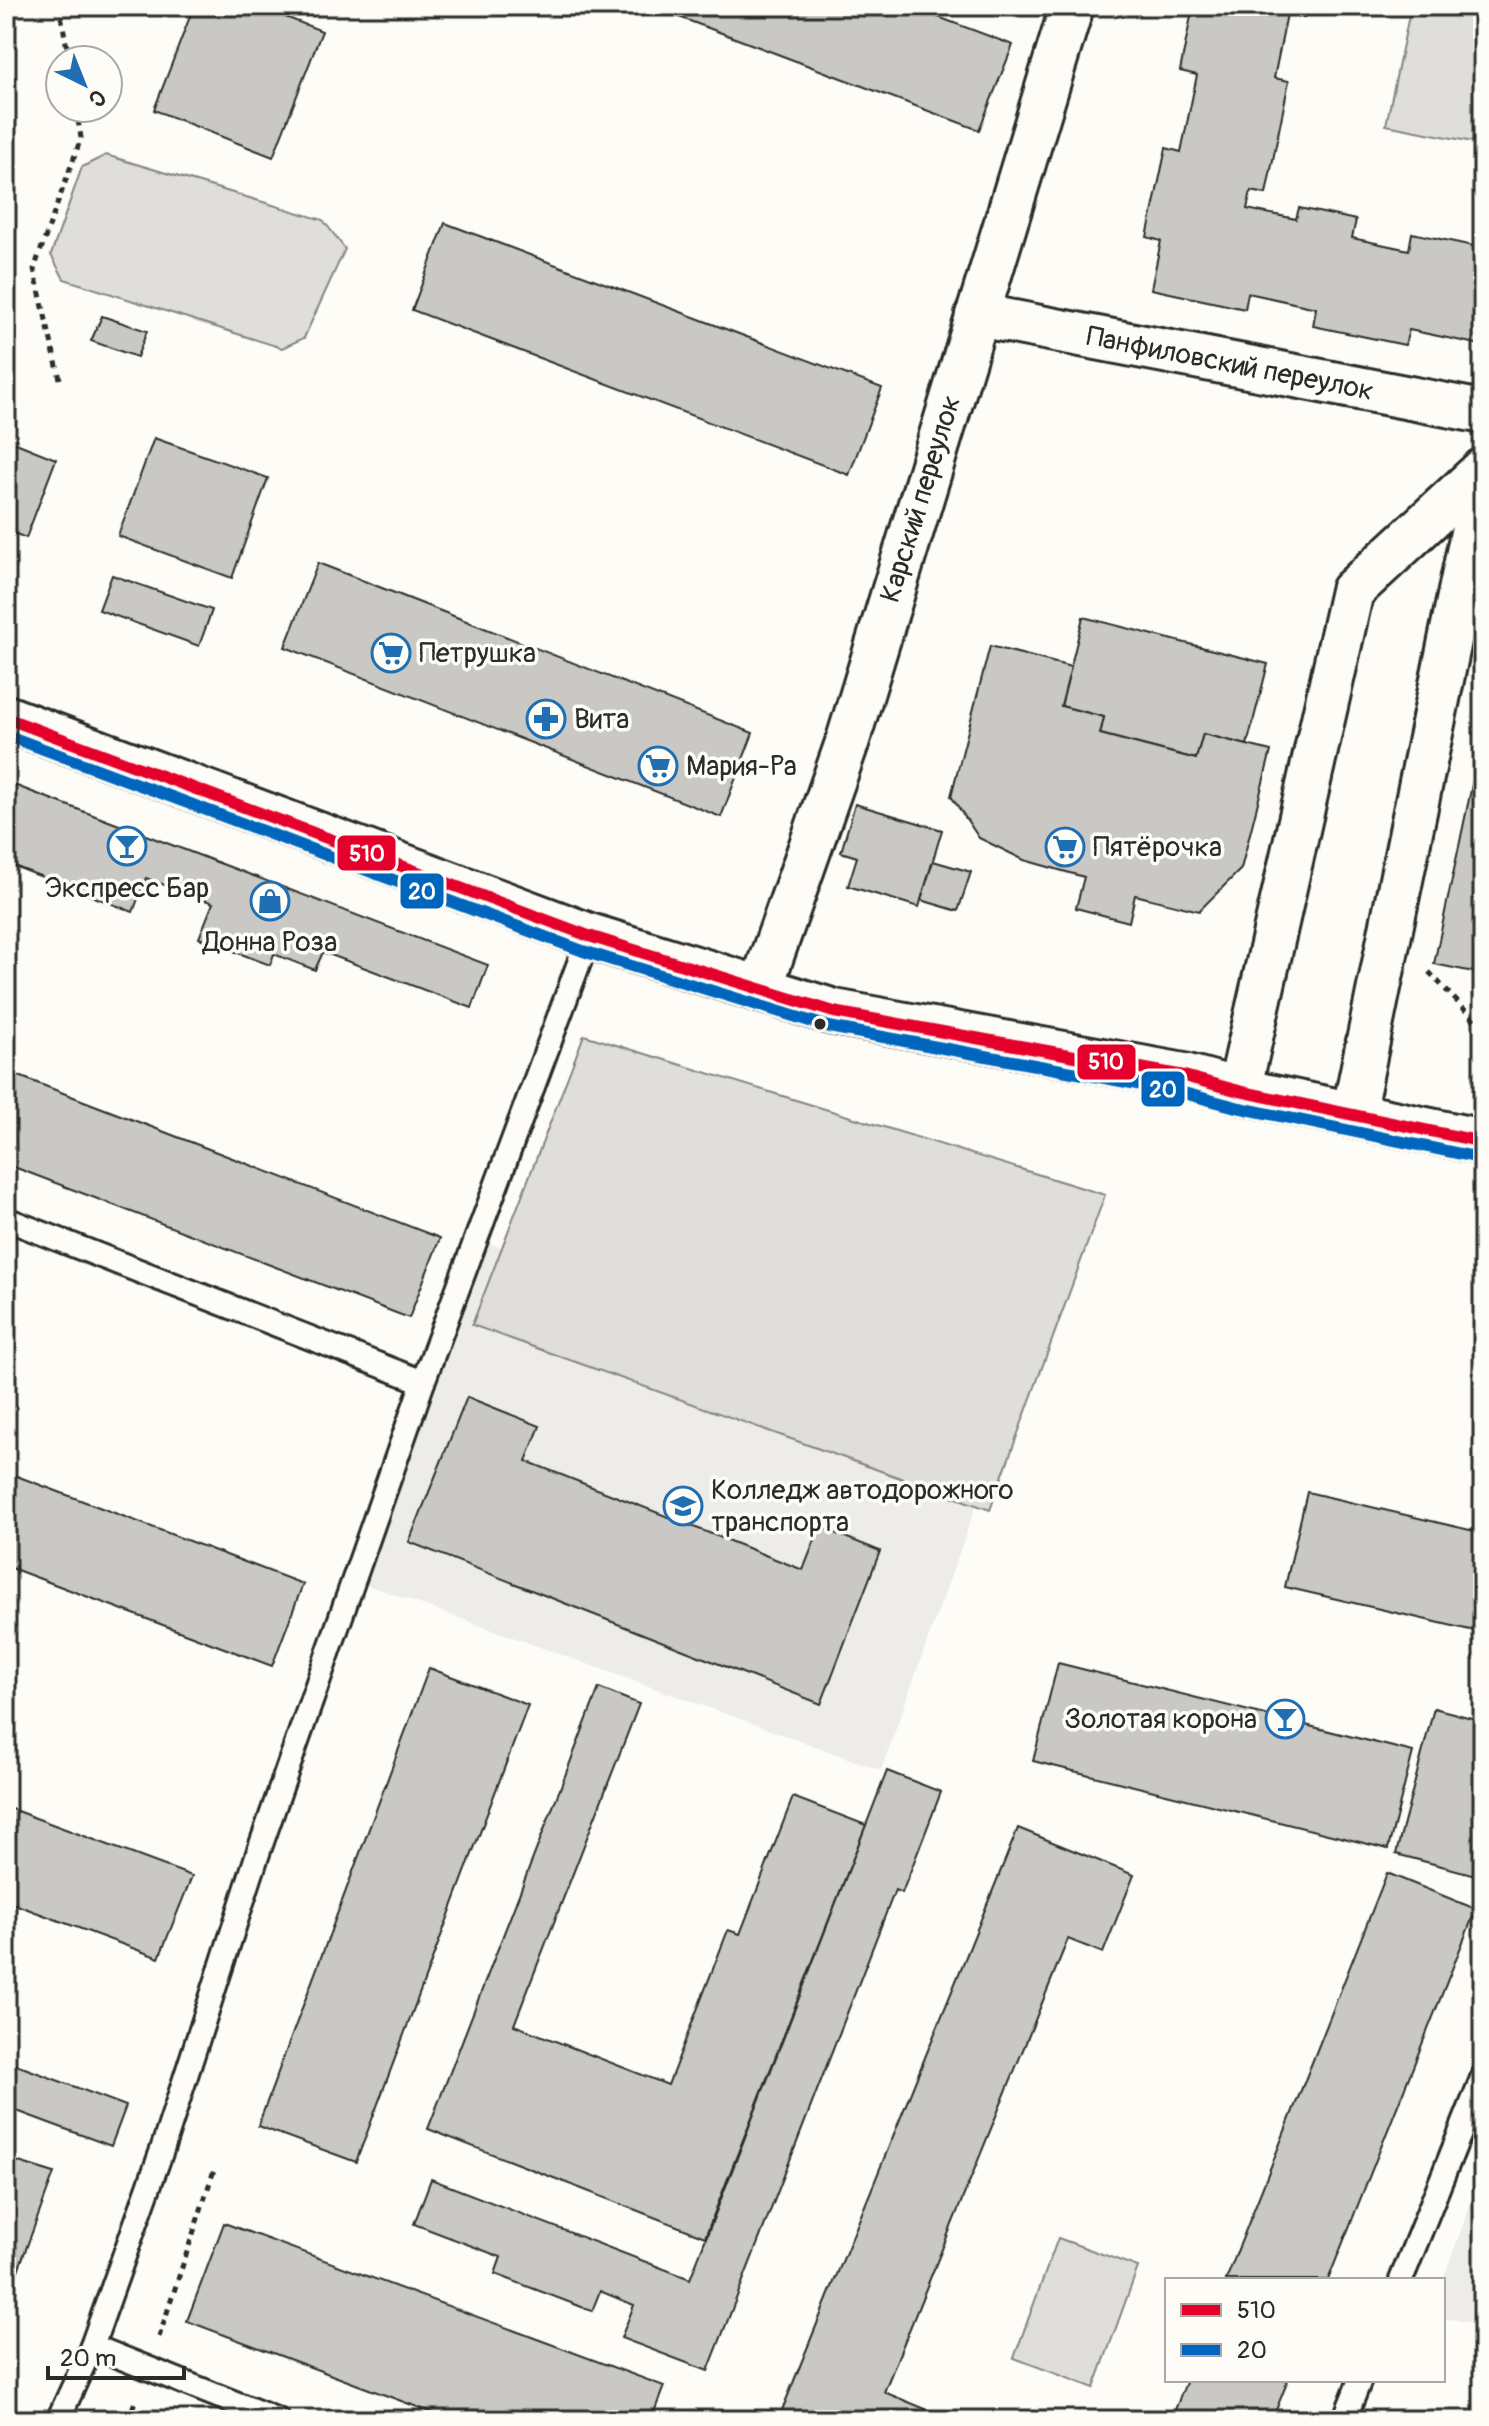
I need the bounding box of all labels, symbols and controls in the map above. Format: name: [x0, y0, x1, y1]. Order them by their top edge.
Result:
north arrow: [44, 44, 124, 124]
text: С: [82, 83, 111, 113]
street label: Панфиловский переулок: [1084, 319, 1376, 409]
street label: Карский переулок: [873, 391, 969, 607]
supermarket icon: Петрушка: [370, 632, 412, 674]
place label: Петрушка: [419, 636, 536, 671]
pharmacy icon: Вита: [525, 698, 567, 740]
place label: Вита: [574, 702, 629, 737]
supermarket icon: Мария-Ра: [637, 745, 679, 787]
place label: Мария-Ра: [686, 749, 797, 784]
bar icon: Экспресс Бар: [106, 825, 148, 867]
supermarket icon: Пятёрочка: [1044, 826, 1086, 868]
place label: Пятёрочка: [1093, 830, 1222, 865]
line badge: 510: [336, 834, 397, 872]
text: 510: [349, 840, 385, 868]
place label: Экспресс Бар: [45, 871, 209, 906]
line badge: 20: [399, 872, 445, 910]
text: 20: [408, 878, 436, 906]
shop icon: Донна Роза: [249, 880, 291, 922]
place label: Донна Роза: [202, 925, 337, 960]
unlabelled marker: [812, 1016, 828, 1032]
line badge: 510: [1076, 1043, 1137, 1081]
text: 510: [1088, 1048, 1124, 1076]
line badge: 20: [1140, 1070, 1186, 1108]
text: 20: [1149, 1076, 1177, 1104]
place label: Колледж автодорожного транспорта: [711, 1473, 1014, 1540]
school or university icon: Колледж автодорожного транспорта: [662, 1485, 704, 1527]
bar icon: Золотая корона: [1264, 1698, 1306, 1740]
place label: Золотая корона: [1064, 1702, 1257, 1737]
legend: [1165, 2278, 1445, 2382]
text: 510: [1237, 2296, 1276, 2325]
scale bar: [48, 2330, 184, 2380]
text: 20: [1237, 2336, 1267, 2365]
text: 20 m: [60, 2344, 116, 2373]

